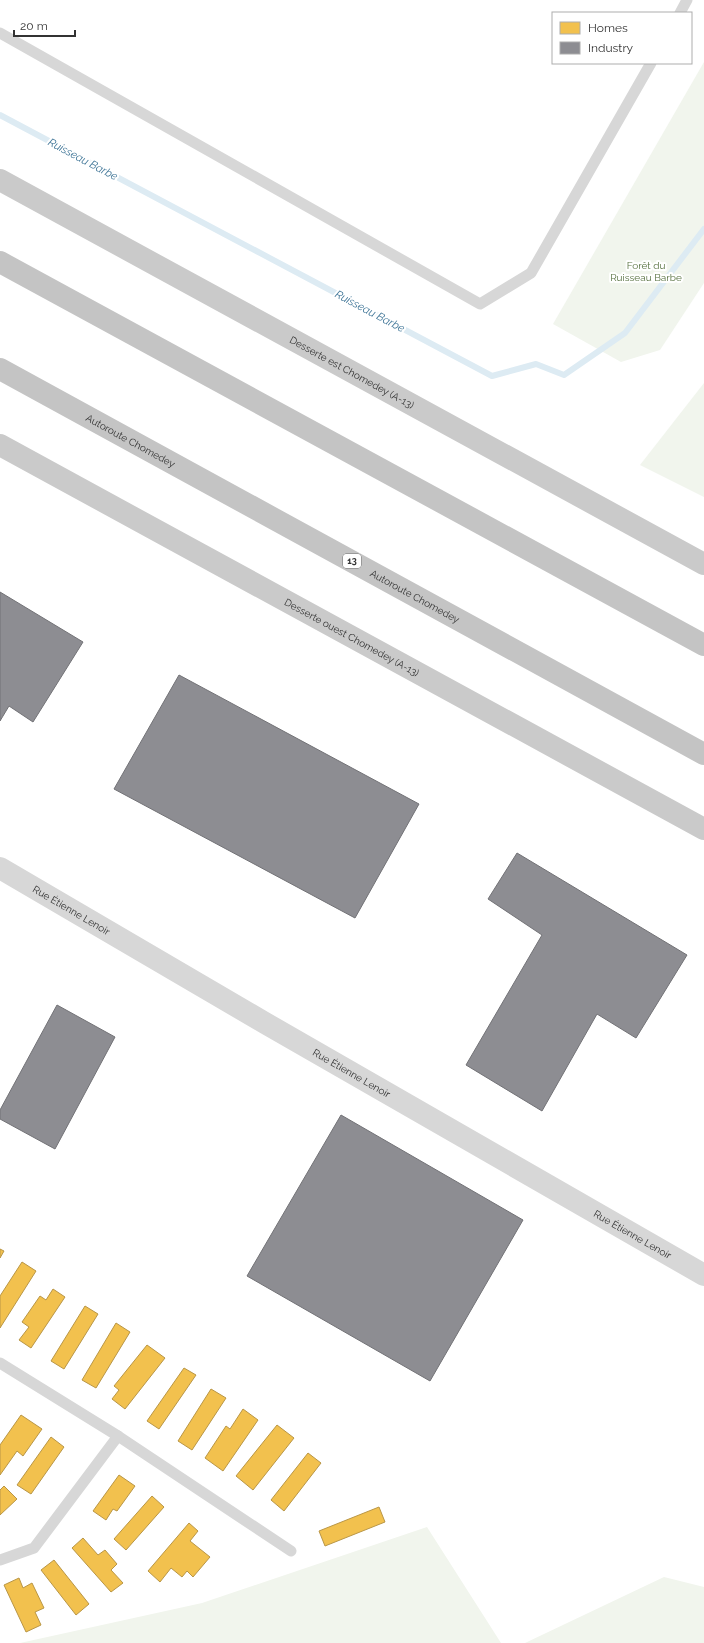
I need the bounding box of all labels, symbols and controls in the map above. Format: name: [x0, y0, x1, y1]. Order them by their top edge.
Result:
scale bar: [14, 12, 75, 38]
legend: [552, 12, 692, 64]
text: 20 m: [20, 19, 48, 33]
text: Homes: [588, 21, 628, 35]
text: Industry: [588, 41, 634, 55]
water label: Ruisseau Barbe: [46, 136, 120, 183]
park label: Forêt du Ruisseau Barbe: [610, 260, 682, 283]
water label: Ruisseau Barbe: [333, 288, 407, 335]
street label: Desserte est Chomedey (A-13): [288, 334, 416, 411]
street label: Autoroute Chomedey: [84, 412, 177, 470]
road number: 13: [343, 554, 361, 568]
street label: Autoroute Chomedey: [368, 568, 462, 625]
street label: Desserte ouest Chomedey (A-13): [283, 596, 421, 679]
street label: Rue Étienne Lenoir: [31, 883, 112, 937]
street label: Rue Étienne Lenoir: [311, 1047, 393, 1100]
street label: Rue Étienne Lenoir: [592, 1208, 674, 1261]

